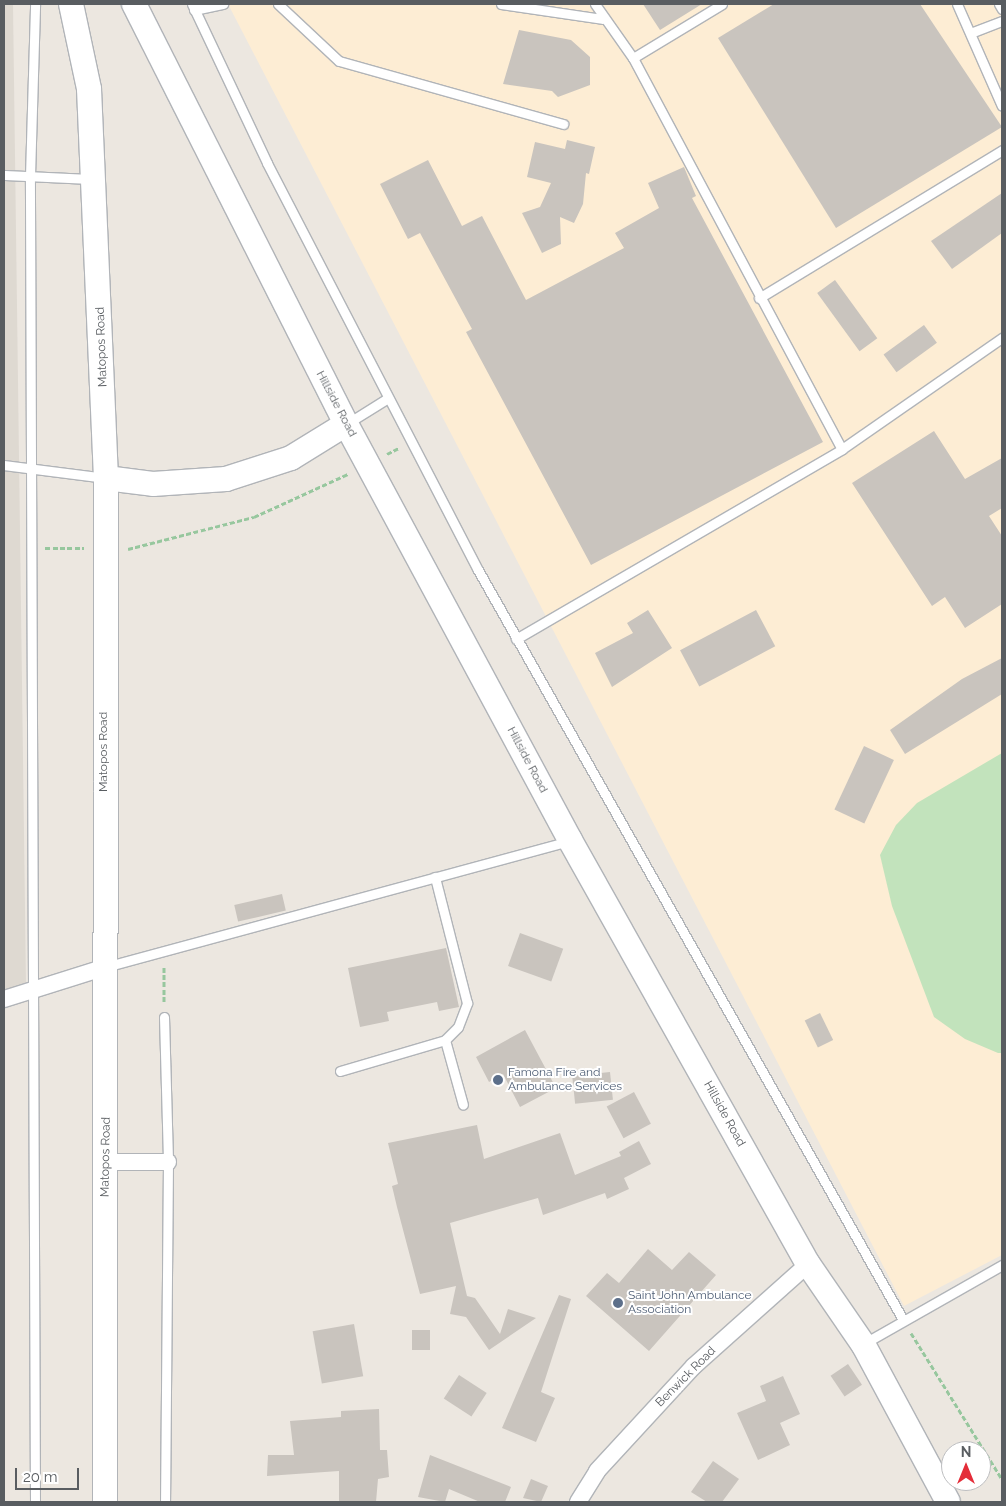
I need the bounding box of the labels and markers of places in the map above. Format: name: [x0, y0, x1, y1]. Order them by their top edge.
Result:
place label: Famona Fire and Ambulance Services: [508, 1066, 622, 1094]
marker: Famona Fire and Ambulance Services: [492, 1074, 504, 1086]
place label: Saint John Ambulance Association: [628, 1289, 752, 1317]
marker: Saint John Ambulance Association: [612, 1297, 624, 1309]

